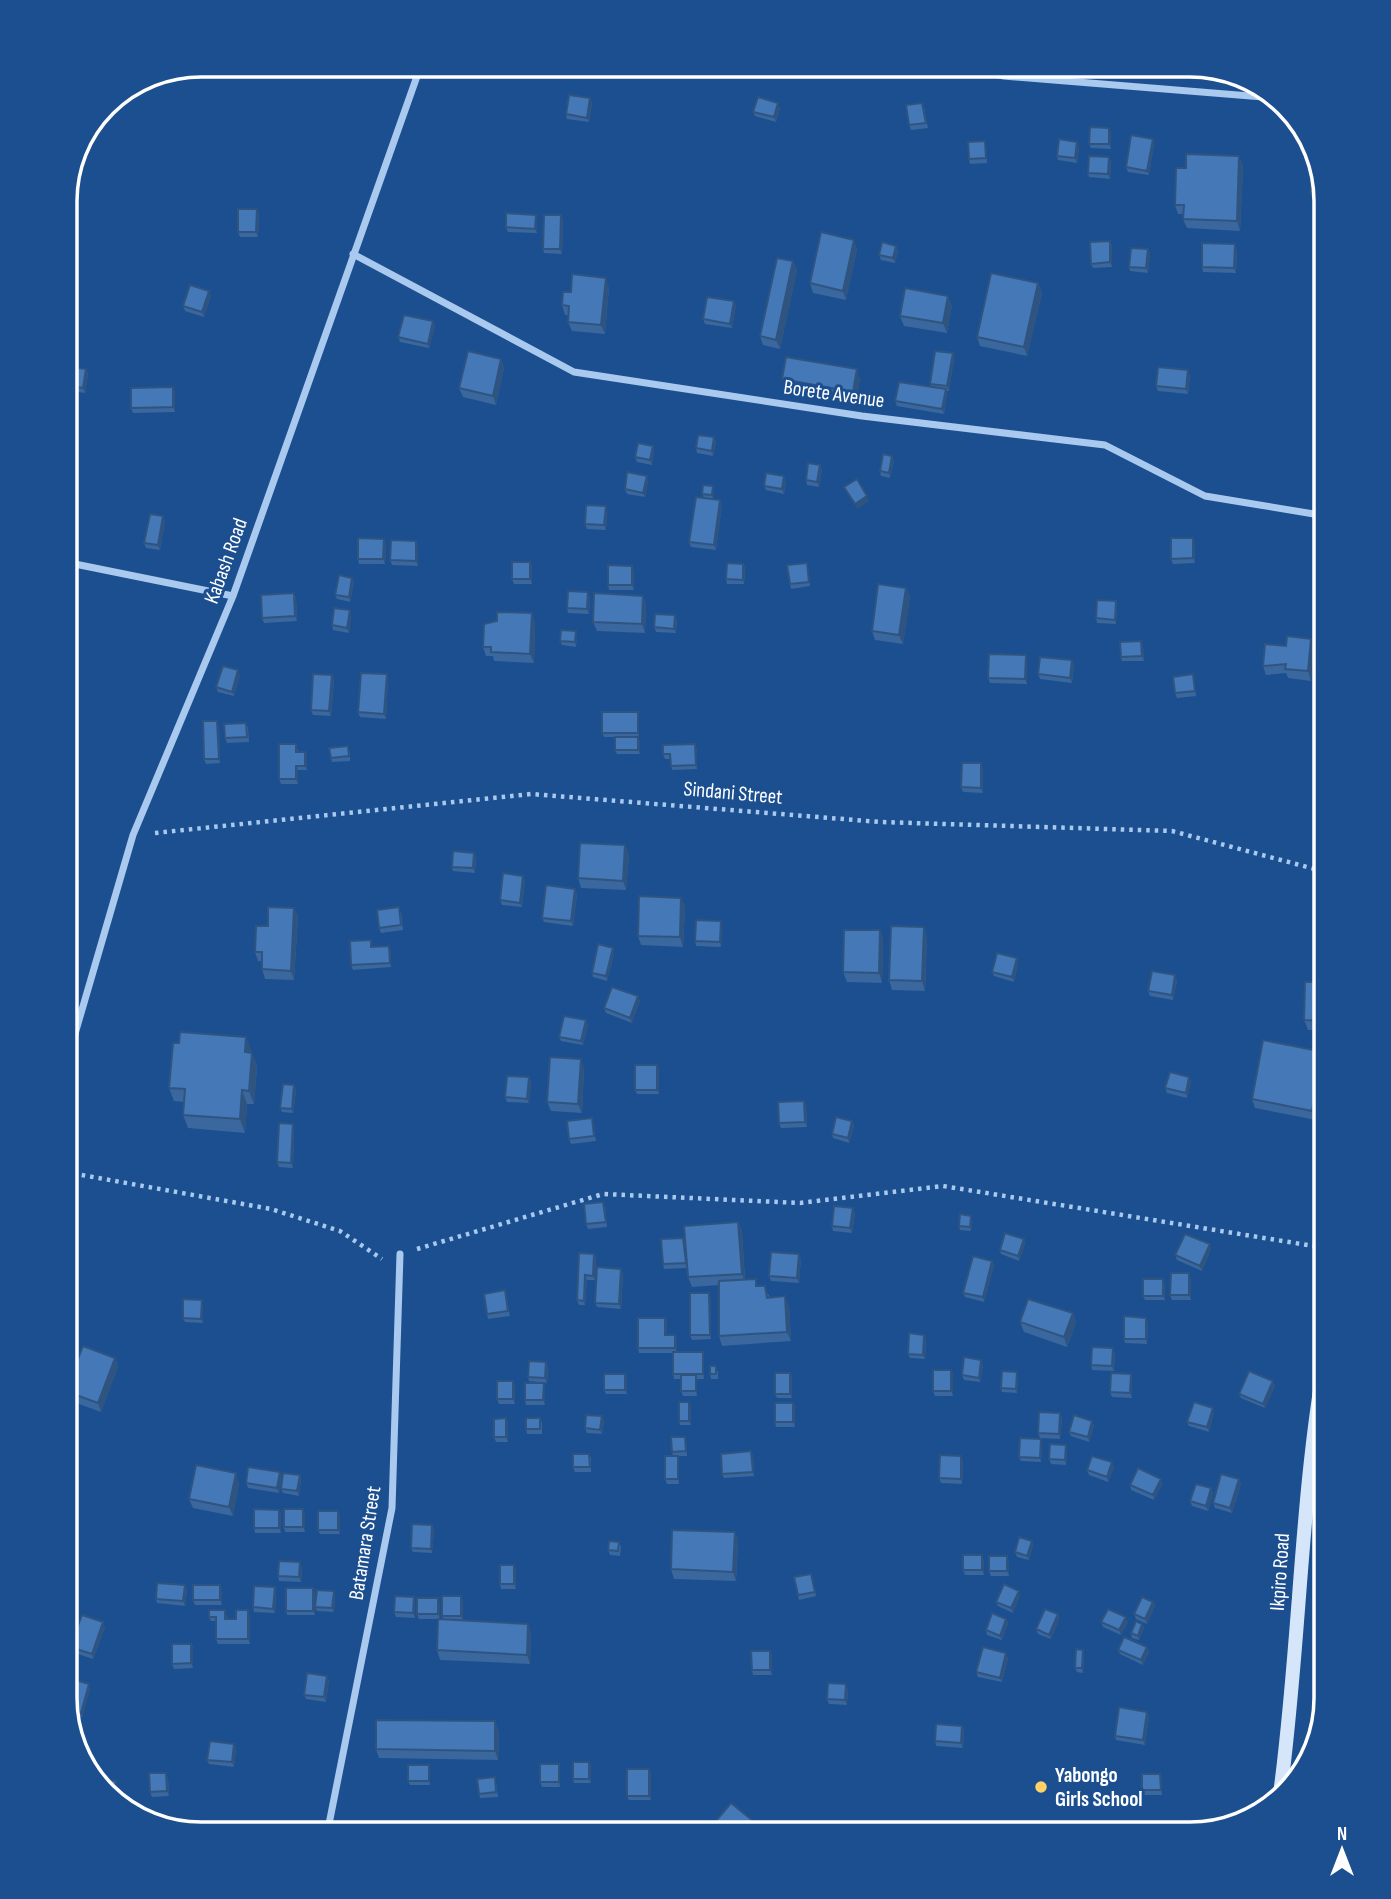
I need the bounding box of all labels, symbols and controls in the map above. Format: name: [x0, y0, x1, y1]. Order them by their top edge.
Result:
street label: Borete Avenue: [782, 375, 886, 413]
street label: Kabash Road: [199, 515, 253, 607]
street label: Sindani Street: [682, 776, 784, 810]
street label: Batamara Street: [344, 1484, 386, 1602]
street label: Ikpiro Road: [1265, 1532, 1295, 1612]
place label: Yabongo Girls School: [1055, 1763, 1143, 1812]
marker: Yabongo Girls School: [1033, 1779, 1049, 1795]
north arrow: [1307, 1815, 1377, 1885]
text: N: [1337, 1823, 1347, 1846]

